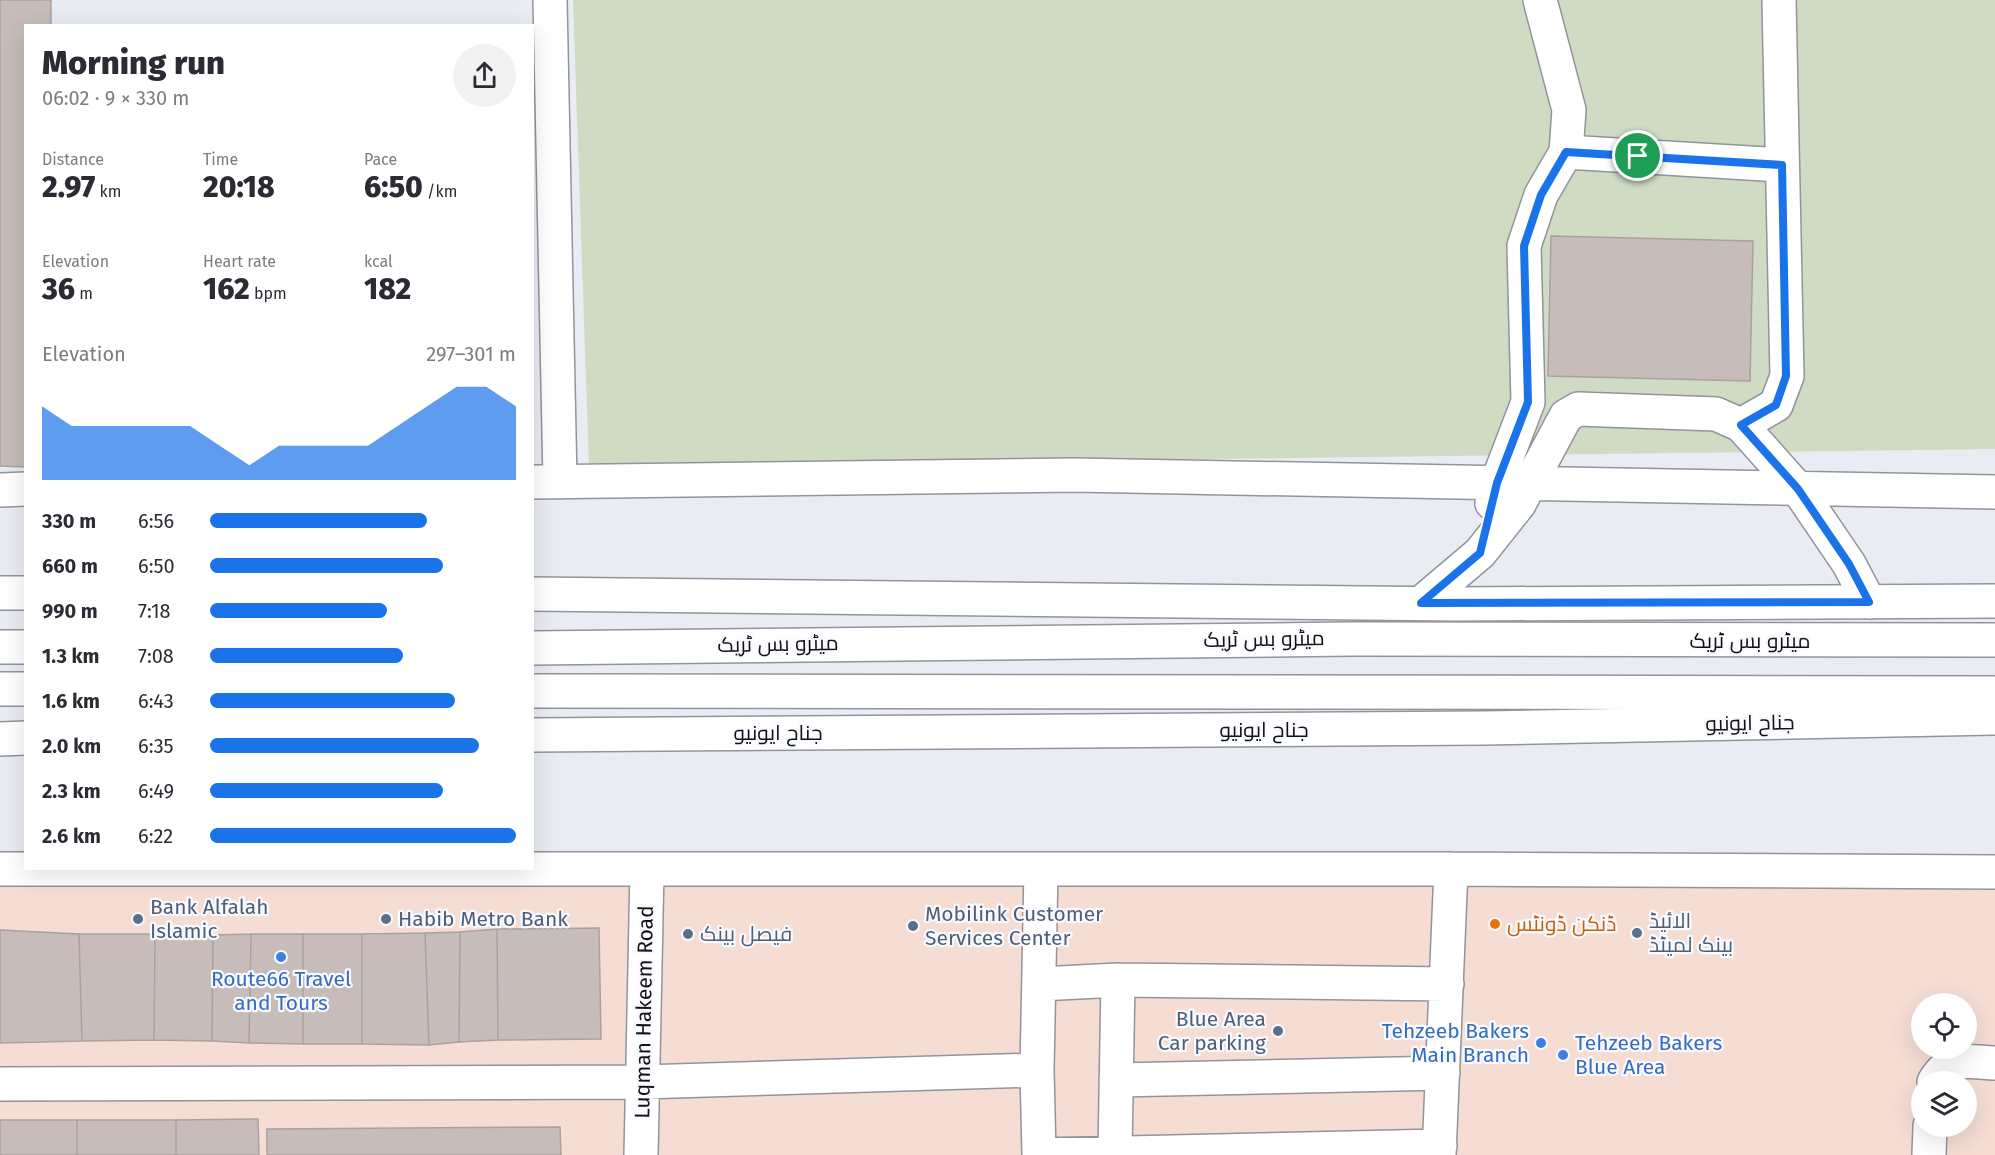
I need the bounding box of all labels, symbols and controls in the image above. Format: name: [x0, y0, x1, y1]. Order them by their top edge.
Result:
text: Morning run: [42, 43, 225, 83]
button: share: [453, 44, 516, 107]
text: 06:02 · 9 × 330 m: [42, 86, 190, 110]
pin: [1612, 130, 1663, 181]
icon: arrive: [1621, 139, 1654, 172]
text: Distance: [42, 150, 104, 169]
text: Time: [203, 150, 238, 169]
text: Pace: [364, 150, 397, 169]
text: 2.97: [42, 169, 95, 205]
text: 20:18: [203, 169, 275, 205]
text: 6:50: [364, 169, 423, 205]
text: km: [95, 182, 121, 201]
text: /km: [423, 182, 457, 201]
text: Elevation: [42, 252, 109, 271]
text: Heart rate: [203, 252, 276, 271]
text: kcal: [364, 252, 393, 271]
text: 36: [42, 271, 75, 307]
text: 162: [203, 271, 250, 307]
text: 182: [364, 271, 411, 307]
text: m: [75, 284, 93, 303]
text: bpm: [250, 284, 287, 303]
text: Elevation: [42, 342, 126, 366]
text: 297–301 m: [426, 342, 516, 366]
text: 330 m: [42, 509, 96, 533]
text: 6:56: [138, 509, 174, 533]
text: 660 m: [42, 554, 98, 578]
text: 6:50: [138, 554, 175, 578]
text: 990 m: [42, 599, 98, 623]
text: 7:18: [138, 599, 171, 623]
street label: میٹرو بس ٹریک: [1203, 625, 1325, 653]
street label: میٹرو بس ٹریک: [1689, 628, 1811, 654]
street label: میٹرو بس ٹریک: [717, 630, 839, 658]
text: 1.3 km: [42, 644, 99, 668]
text: 7:08: [138, 644, 174, 668]
text: 1.6 km: [42, 689, 100, 713]
text: 6:43: [138, 689, 174, 713]
street label: جناح ایونیو: [1705, 709, 1795, 738]
street label: جناح ایونیو: [1219, 717, 1309, 744]
street label: جناح ایونیو: [733, 720, 823, 747]
text: 2.0 km: [42, 734, 101, 758]
text: 6:35: [138, 734, 174, 758]
text: 2.3 km: [42, 779, 101, 803]
text: 6:49: [138, 779, 174, 803]
text: 2.6 km: [42, 824, 101, 848]
text: 6:22: [138, 824, 173, 848]
place label: Bank Alfalah Islamic: [150, 894, 269, 944]
place label: Mobilink Customer Services Center: [925, 901, 1103, 951]
street label: Luqman Hakeem Road: [629, 905, 659, 1119]
place label: Habib Metro Bank: [398, 906, 568, 932]
place label: الائیڈ بینک لمیٹڈ: [1649, 908, 1733, 958]
place label: ڈنکن ڈونٹس: [1507, 911, 1616, 937]
marker: Bank Alfalah Islamic: [131, 912, 145, 926]
marker: Habib Metro Bank: [379, 912, 393, 926]
marker: ڈنکن ڈونٹس: [1488, 917, 1502, 931]
marker: Mobilink Customer Services Center: [906, 919, 920, 933]
place label: فیصل بینک: [700, 921, 792, 947]
marker: الائیڈ بینک لمیٹڈ: [1630, 926, 1644, 940]
marker: فیصل بینک: [681, 927, 695, 941]
marker: Route66 Travel and Tours: [274, 950, 288, 964]
place label: Route66 Travel and Tours: [211, 966, 351, 1016]
map controls: [1911, 993, 1977, 1137]
button: locate: [1911, 993, 1977, 1059]
place label: Blue Area Car parking: [1158, 1006, 1266, 1056]
place label: Tehzeeb Bakers Main Branch: [1382, 1018, 1529, 1068]
marker: Blue Area Car parking: [1271, 1024, 1285, 1038]
place label: Tehzeeb Bakers Blue Area: [1575, 1030, 1722, 1080]
marker: Tehzeeb Bakers Main Branch: [1534, 1036, 1548, 1050]
marker: Tehzeeb Bakers Blue Area: [1556, 1048, 1570, 1062]
button: layers: [1911, 1071, 1977, 1137]

